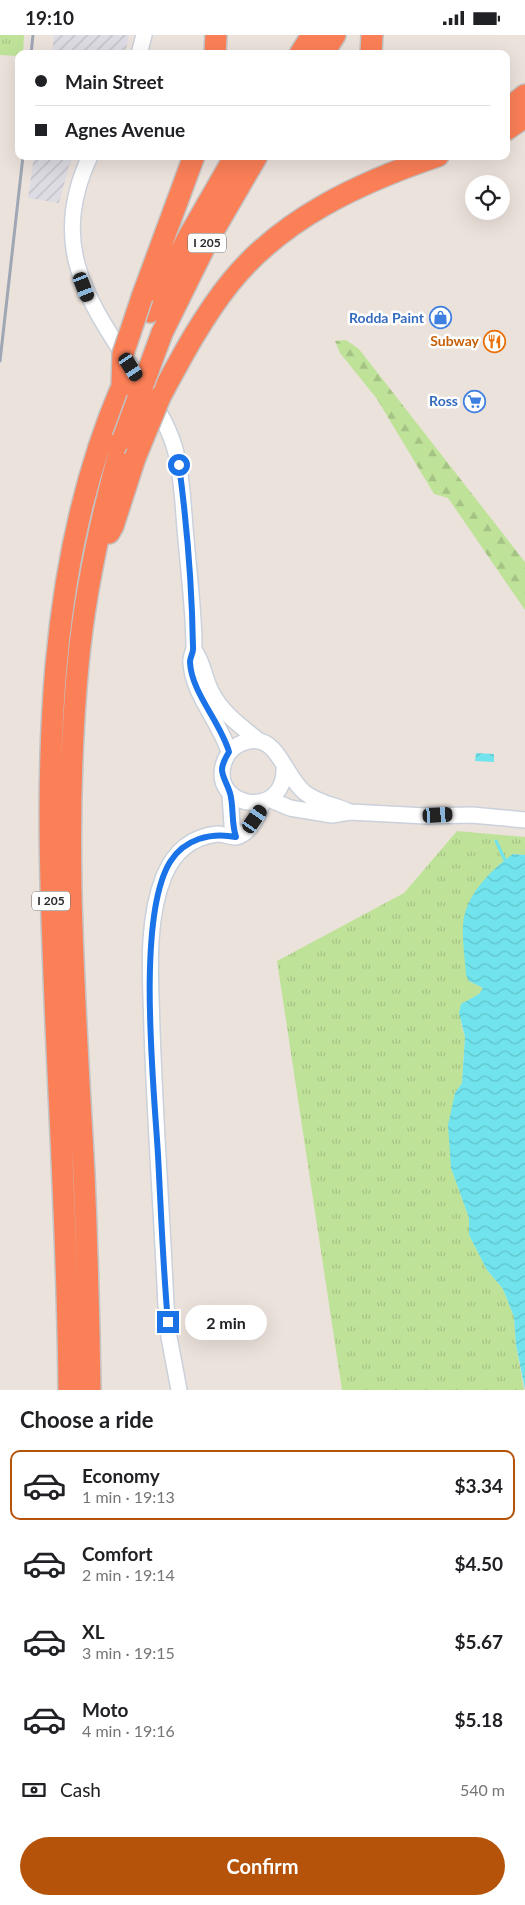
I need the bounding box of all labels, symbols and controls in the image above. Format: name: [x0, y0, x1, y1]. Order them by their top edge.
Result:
text: 19:10: [25, 6, 74, 29]
text: Main Street: [65, 70, 164, 93]
text: Agnes Avenue: [65, 118, 185, 141]
map controls: [465, 175, 510, 220]
button: locate: [465, 175, 510, 220]
road number: I 205: [188, 233, 226, 253]
car: [71, 270, 96, 304]
shop icon: Rodda Paint: [428, 306, 452, 330]
place label: Rodda Paint: [349, 309, 425, 326]
restaurant icon: Subway: [483, 329, 507, 353]
place label: Subway: [430, 332, 480, 349]
car: [116, 350, 145, 384]
supermarket icon: Ross: [462, 389, 486, 413]
place label: Ross: [429, 392, 458, 409]
route start: [168, 454, 190, 476]
car: [240, 802, 269, 836]
car: [422, 807, 453, 823]
road number: I 205: [32, 891, 70, 911]
callout: 2 min: [186, 1305, 268, 1339]
route end: [157, 1311, 179, 1333]
text: 2 min: [206, 1313, 246, 1332]
text: Choose a ride: [20, 1406, 154, 1433]
icon: car: [22, 1463, 67, 1508]
text: Economy: [82, 1464, 160, 1487]
text: $3.34: [454, 1474, 503, 1497]
text: 1 min · 19:13: [82, 1487, 175, 1506]
icon: car: [22, 1541, 67, 1586]
text: Comfort: [82, 1542, 153, 1565]
text: $4.50: [454, 1552, 503, 1575]
text: 2 min · 19:14: [82, 1565, 175, 1584]
icon: car: [22, 1619, 67, 1664]
text: XL: [82, 1620, 105, 1643]
text: $5.67: [454, 1630, 503, 1653]
text: 3 min · 19:15: [82, 1643, 175, 1662]
icon: car: [22, 1697, 67, 1742]
text: Moto: [82, 1698, 128, 1721]
text: $5.18: [454, 1708, 503, 1731]
text: 4 min · 19:16: [82, 1721, 175, 1740]
icon: cash: [20, 1776, 48, 1804]
text: Cash: [60, 1778, 101, 1801]
text: 540 m: [460, 1780, 505, 1799]
button: Confirm: [20, 1837, 505, 1895]

